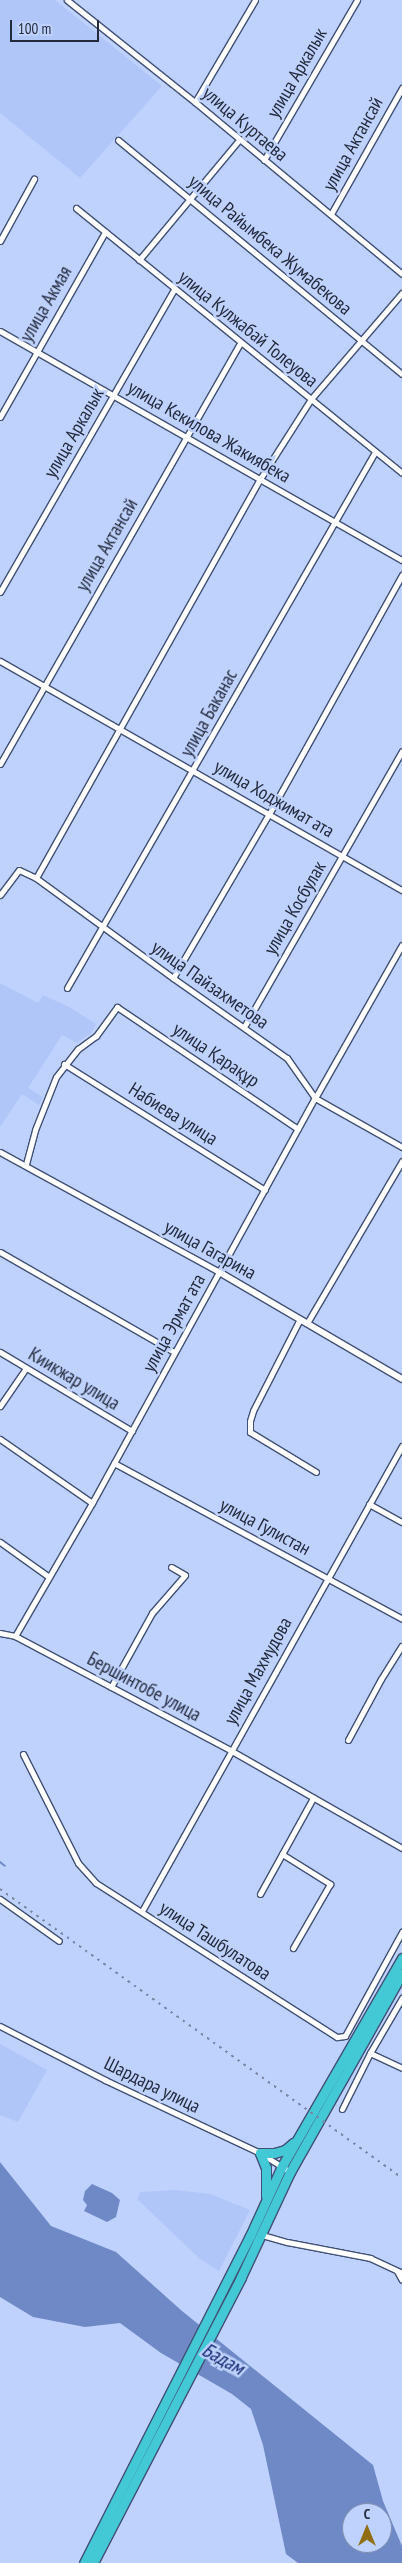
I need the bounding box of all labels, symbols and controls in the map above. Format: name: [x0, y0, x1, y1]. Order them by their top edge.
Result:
scale bar: [12, 10, 101, 42]
text: 100 m: [18, 19, 51, 38]
street label: улица Аркалык: [262, 24, 332, 122]
street label: улица Куртаева: [198, 82, 292, 166]
street label: улица Актансай: [318, 93, 388, 195]
street label: улица Райымбека Жумабекова: [184, 170, 356, 320]
street label: улица Акмая: [15, 262, 77, 346]
street label: улица Кулжабай Толеуова: [173, 266, 323, 392]
street label: улица Кекилова Жакиябека: [123, 376, 295, 488]
street label: улица Аркалык: [39, 384, 109, 482]
street label: улица Актансай: [71, 494, 143, 596]
street label: улица Баканас: [176, 665, 242, 761]
street label: улица Ходжимат ата: [209, 755, 339, 843]
street label: улица Косбулак: [259, 857, 331, 959]
street label: улица Пайзахметова: [147, 936, 273, 1034]
street label: улица Қарақұр: [168, 1018, 264, 1092]
street label: Набиева улица: [124, 1078, 222, 1150]
street label: улица Гагарина: [160, 1215, 260, 1285]
street label: улица Эрмат ата: [138, 1270, 210, 1376]
street label: Киикжар улица: [24, 1343, 124, 1415]
street label: улица Гулистан: [216, 1494, 314, 1560]
street label: улица Махмудова: [219, 1613, 297, 1729]
street label: Бершинтобе улица: [83, 1647, 205, 1727]
street label: улица Ташбулатова: [155, 1897, 275, 1985]
street label: Шардара улица: [100, 2052, 204, 2118]
water label: Бадам: [198, 2338, 248, 2380]
north arrow: [342, 2503, 392, 2553]
text: С: [364, 2505, 370, 2523]

